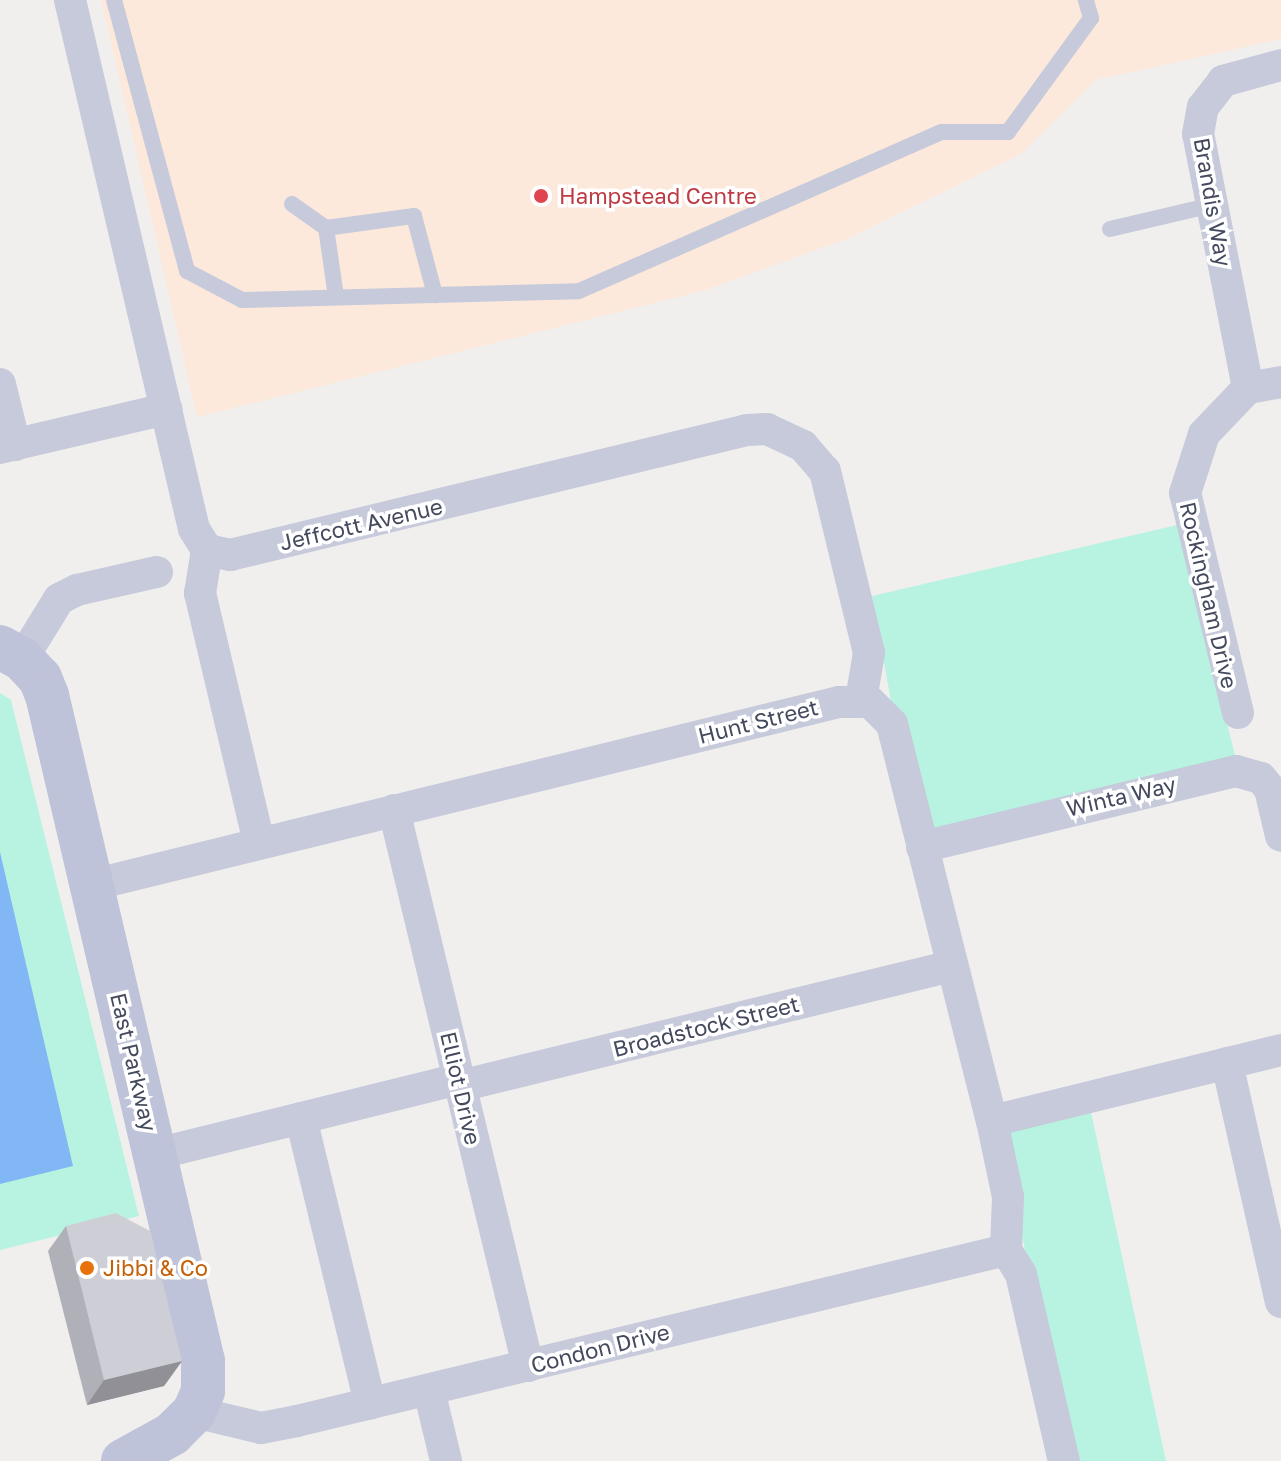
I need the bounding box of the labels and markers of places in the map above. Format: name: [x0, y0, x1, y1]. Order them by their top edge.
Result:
place label: Hampstead Centre: [559, 183, 757, 209]
marker: Hampstead Centre: [530, 185, 552, 207]
place label: Jibbi & Co: [103, 1255, 208, 1281]
marker: Jibbi & Co: [78, 1259, 96, 1277]

